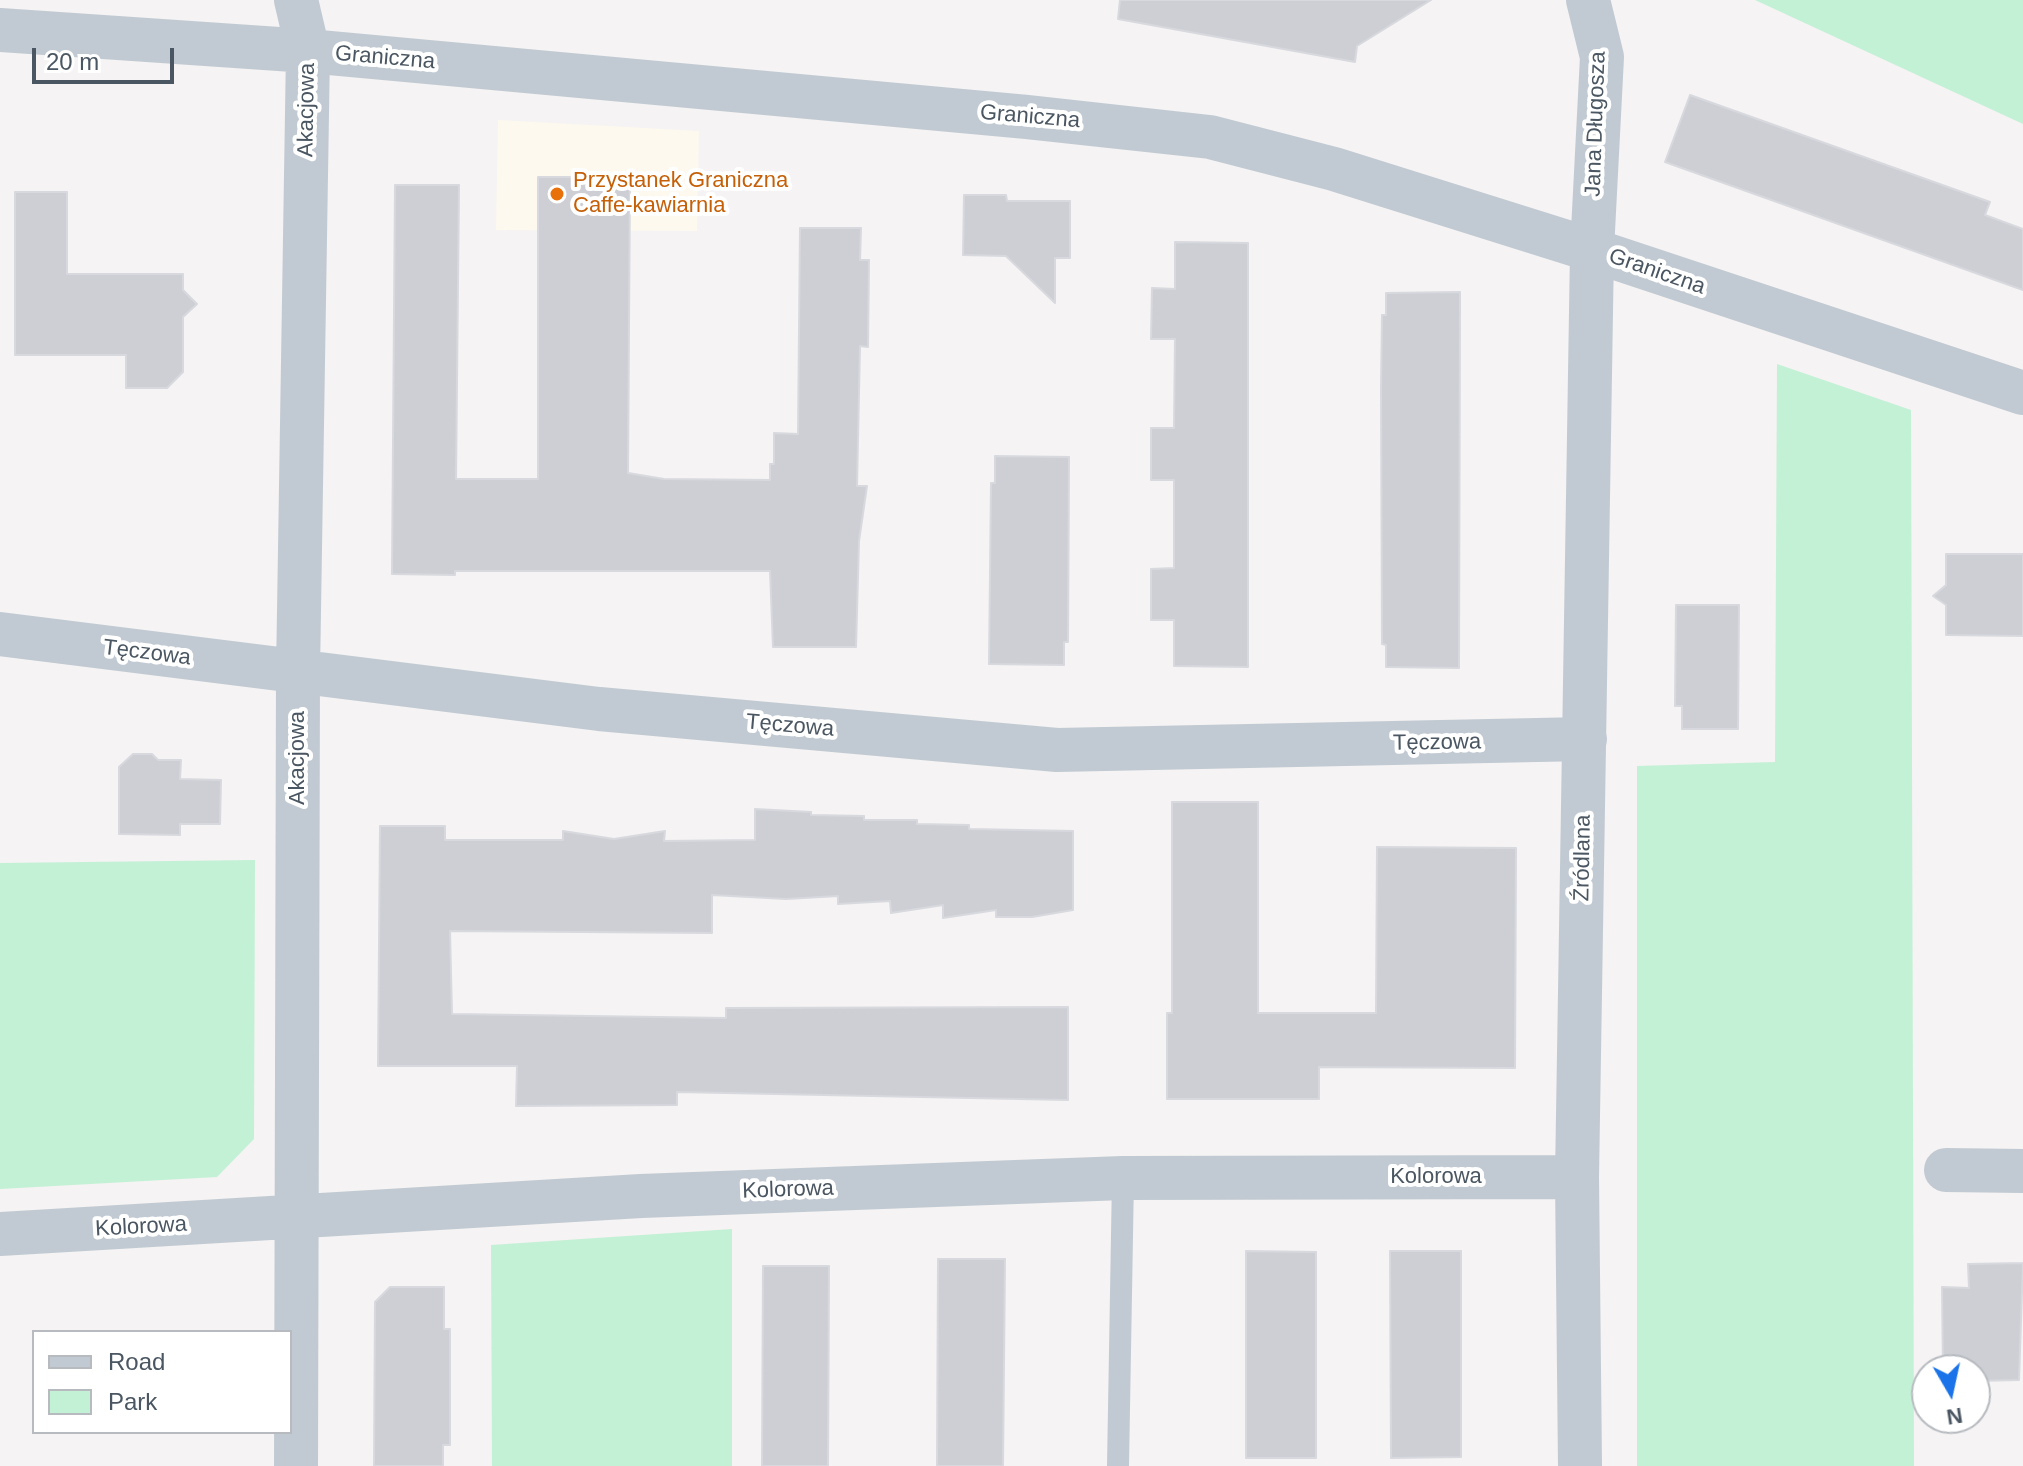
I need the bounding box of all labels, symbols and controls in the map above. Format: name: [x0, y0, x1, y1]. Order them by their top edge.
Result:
scale bar: [36, 32, 178, 82]
street label: Graniczna: [334, 40, 436, 76]
text: 20 m: [46, 48, 99, 75]
street label: Jana Długosza: [1580, 51, 1612, 197]
street label: Akacjowa: [293, 63, 321, 157]
street label: Graniczna: [979, 99, 1081, 135]
place label: Przystanek Graniczna Caffe-kawiarnia: [573, 168, 788, 220]
marker: Przystanek Graniczna Caffe-kawiarnia: [548, 185, 566, 203]
street label: Graniczna: [1605, 243, 1709, 301]
street label: Tęczowa: [102, 635, 192, 671]
street label: Tęczowa: [745, 709, 835, 743]
street label: Akacjowa: [285, 711, 311, 805]
street label: Tęczowa: [1393, 729, 1481, 757]
street label: Źródlana: [1569, 814, 1597, 902]
street label: Kolorowa: [1390, 1164, 1482, 1190]
street label: Kolorowa: [742, 1175, 834, 1205]
street label: Kolorowa: [95, 1211, 187, 1243]
legend: [32, 1330, 292, 1434]
text: Road: [108, 1348, 165, 1375]
north arrow: [1911, 1354, 1991, 1434]
text: Park: [108, 1388, 157, 1415]
text: N: [1945, 1403, 1964, 1430]

